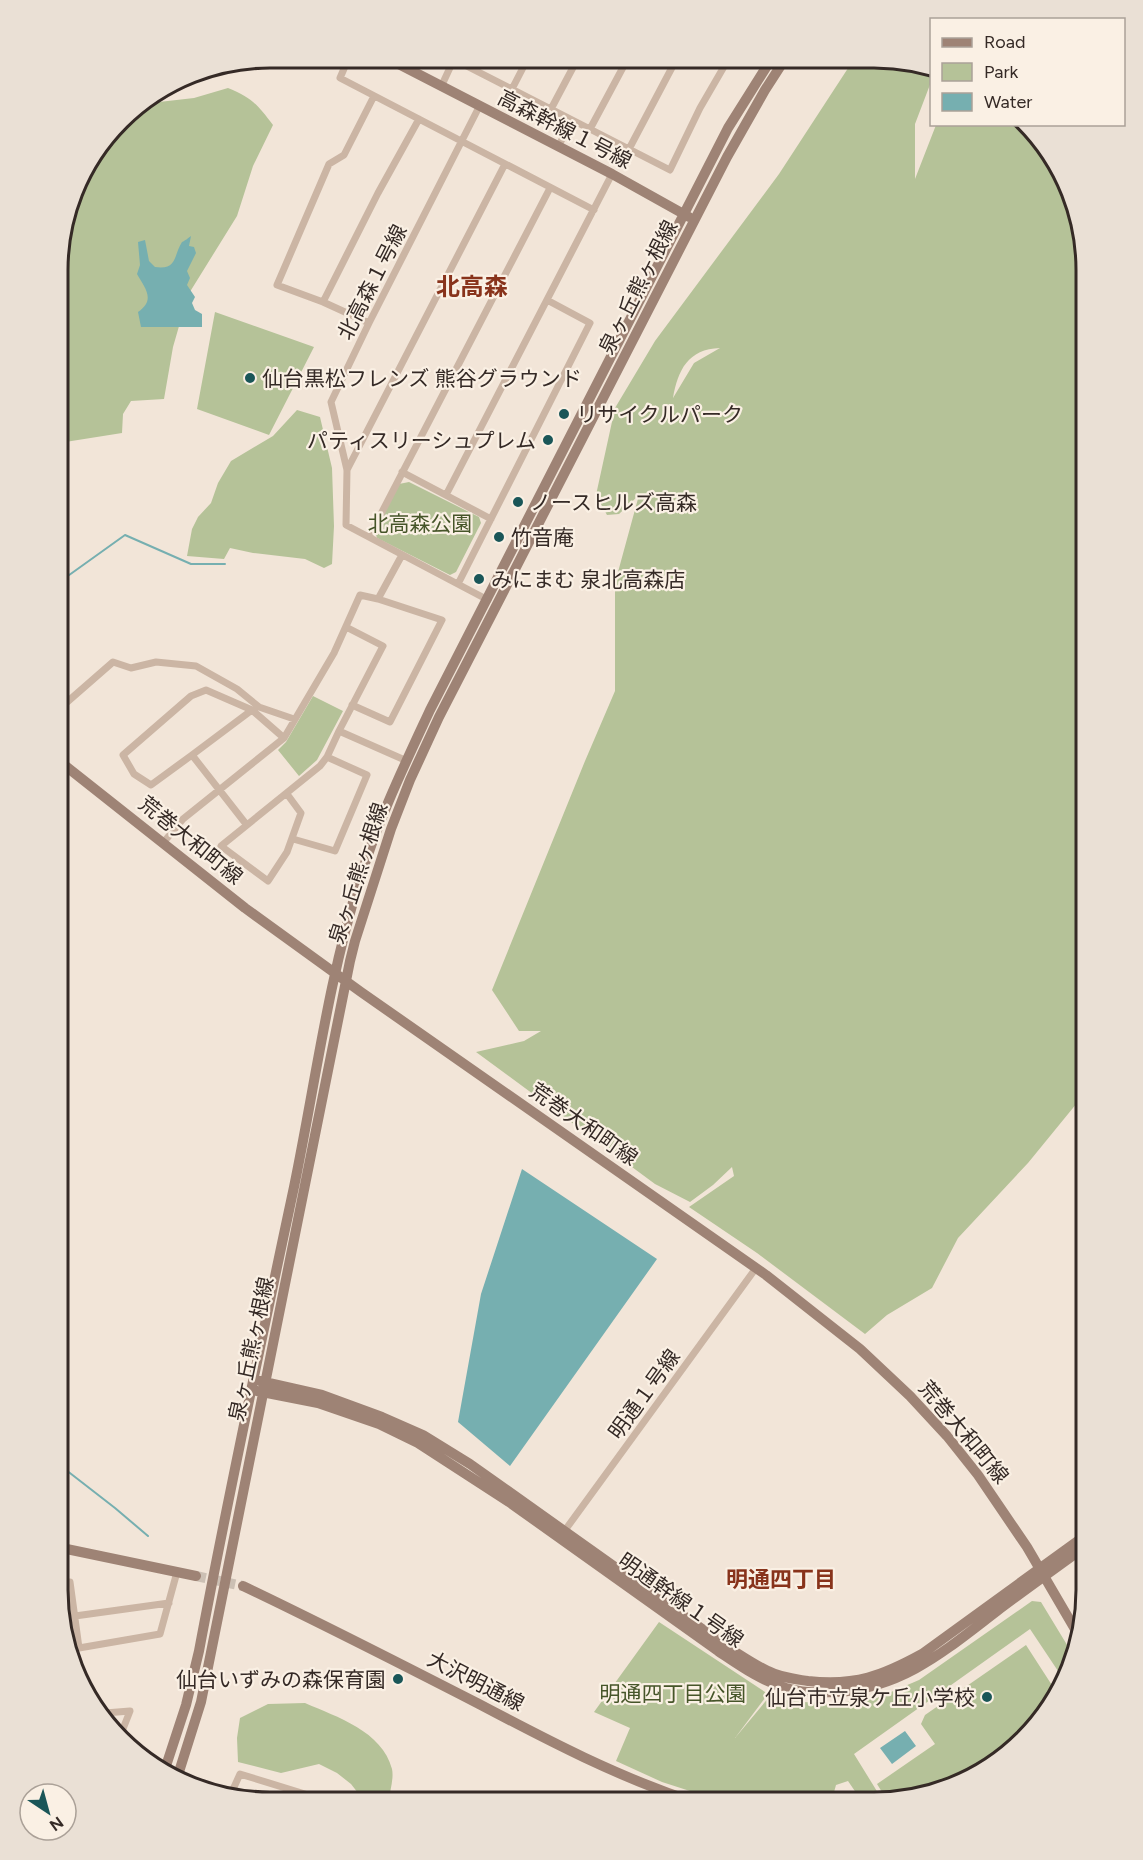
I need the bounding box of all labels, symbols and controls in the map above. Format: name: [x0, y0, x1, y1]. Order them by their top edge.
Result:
legend: [930, 18, 1125, 126]
text: Road: [984, 31, 1025, 53]
text: Park: [984, 61, 1019, 83]
street label: 高森幹線１号線: [494, 84, 636, 174]
text: Water: [984, 91, 1032, 113]
street label: 泉ヶ丘熊ヶ根線: [593, 216, 683, 358]
street label: 北高森１号線: [332, 220, 412, 344]
district label: 北高森: [436, 272, 508, 301]
place label: 仙台黒松フレンズ 熊谷グラウンド: [262, 366, 582, 391]
marker: 仙台黒松フレンズ 熊谷グラウンド: [243, 371, 257, 385]
place label: リサイクルパーク: [576, 402, 743, 427]
marker: リサイクルパーク: [557, 407, 571, 421]
place label: パティスリーシュプレム: [307, 428, 536, 453]
marker: パティスリーシュプレム: [541, 433, 555, 447]
place label: ノースヒルズ高森: [530, 490, 697, 515]
marker: ノースヒルズ高森: [511, 495, 525, 509]
park label: 北高森公園: [368, 511, 473, 536]
place label: 竹音庵: [511, 525, 574, 550]
marker: 竹音庵: [492, 530, 506, 544]
place label: みにまむ 泉北高森店: [491, 567, 685, 592]
marker: みにまむ 泉北高森店: [472, 572, 486, 586]
street label: 荒巻大和町線: [134, 791, 248, 889]
street label: 泉ヶ丘熊ヶ根線: [323, 799, 393, 947]
street label: 荒巻大和町線: [525, 1078, 643, 1170]
street label: 泉ヶ丘熊ヶ根線: [223, 1275, 279, 1423]
street label: 明通１号線: [603, 1344, 685, 1444]
street label: 荒巻大和町線: [914, 1376, 1014, 1488]
street label: 明通幹線１号線: [614, 1548, 748, 1652]
district label: 明通四丁目: [726, 1566, 836, 1593]
street label: 大沢明通線: [424, 1646, 528, 1716]
place label: 仙台いずみの森保育園: [176, 1667, 386, 1692]
marker: 仙台いずみの森保育園: [391, 1672, 405, 1686]
park label: 明通四丁目公園: [600, 1681, 747, 1706]
place label: 仙台市立泉ケ丘小学校: [765, 1685, 975, 1710]
marker: 仙台市立泉ケ丘小学校: [980, 1690, 994, 1704]
north arrow: [18, 1782, 78, 1842]
text: N: [46, 1812, 67, 1835]

